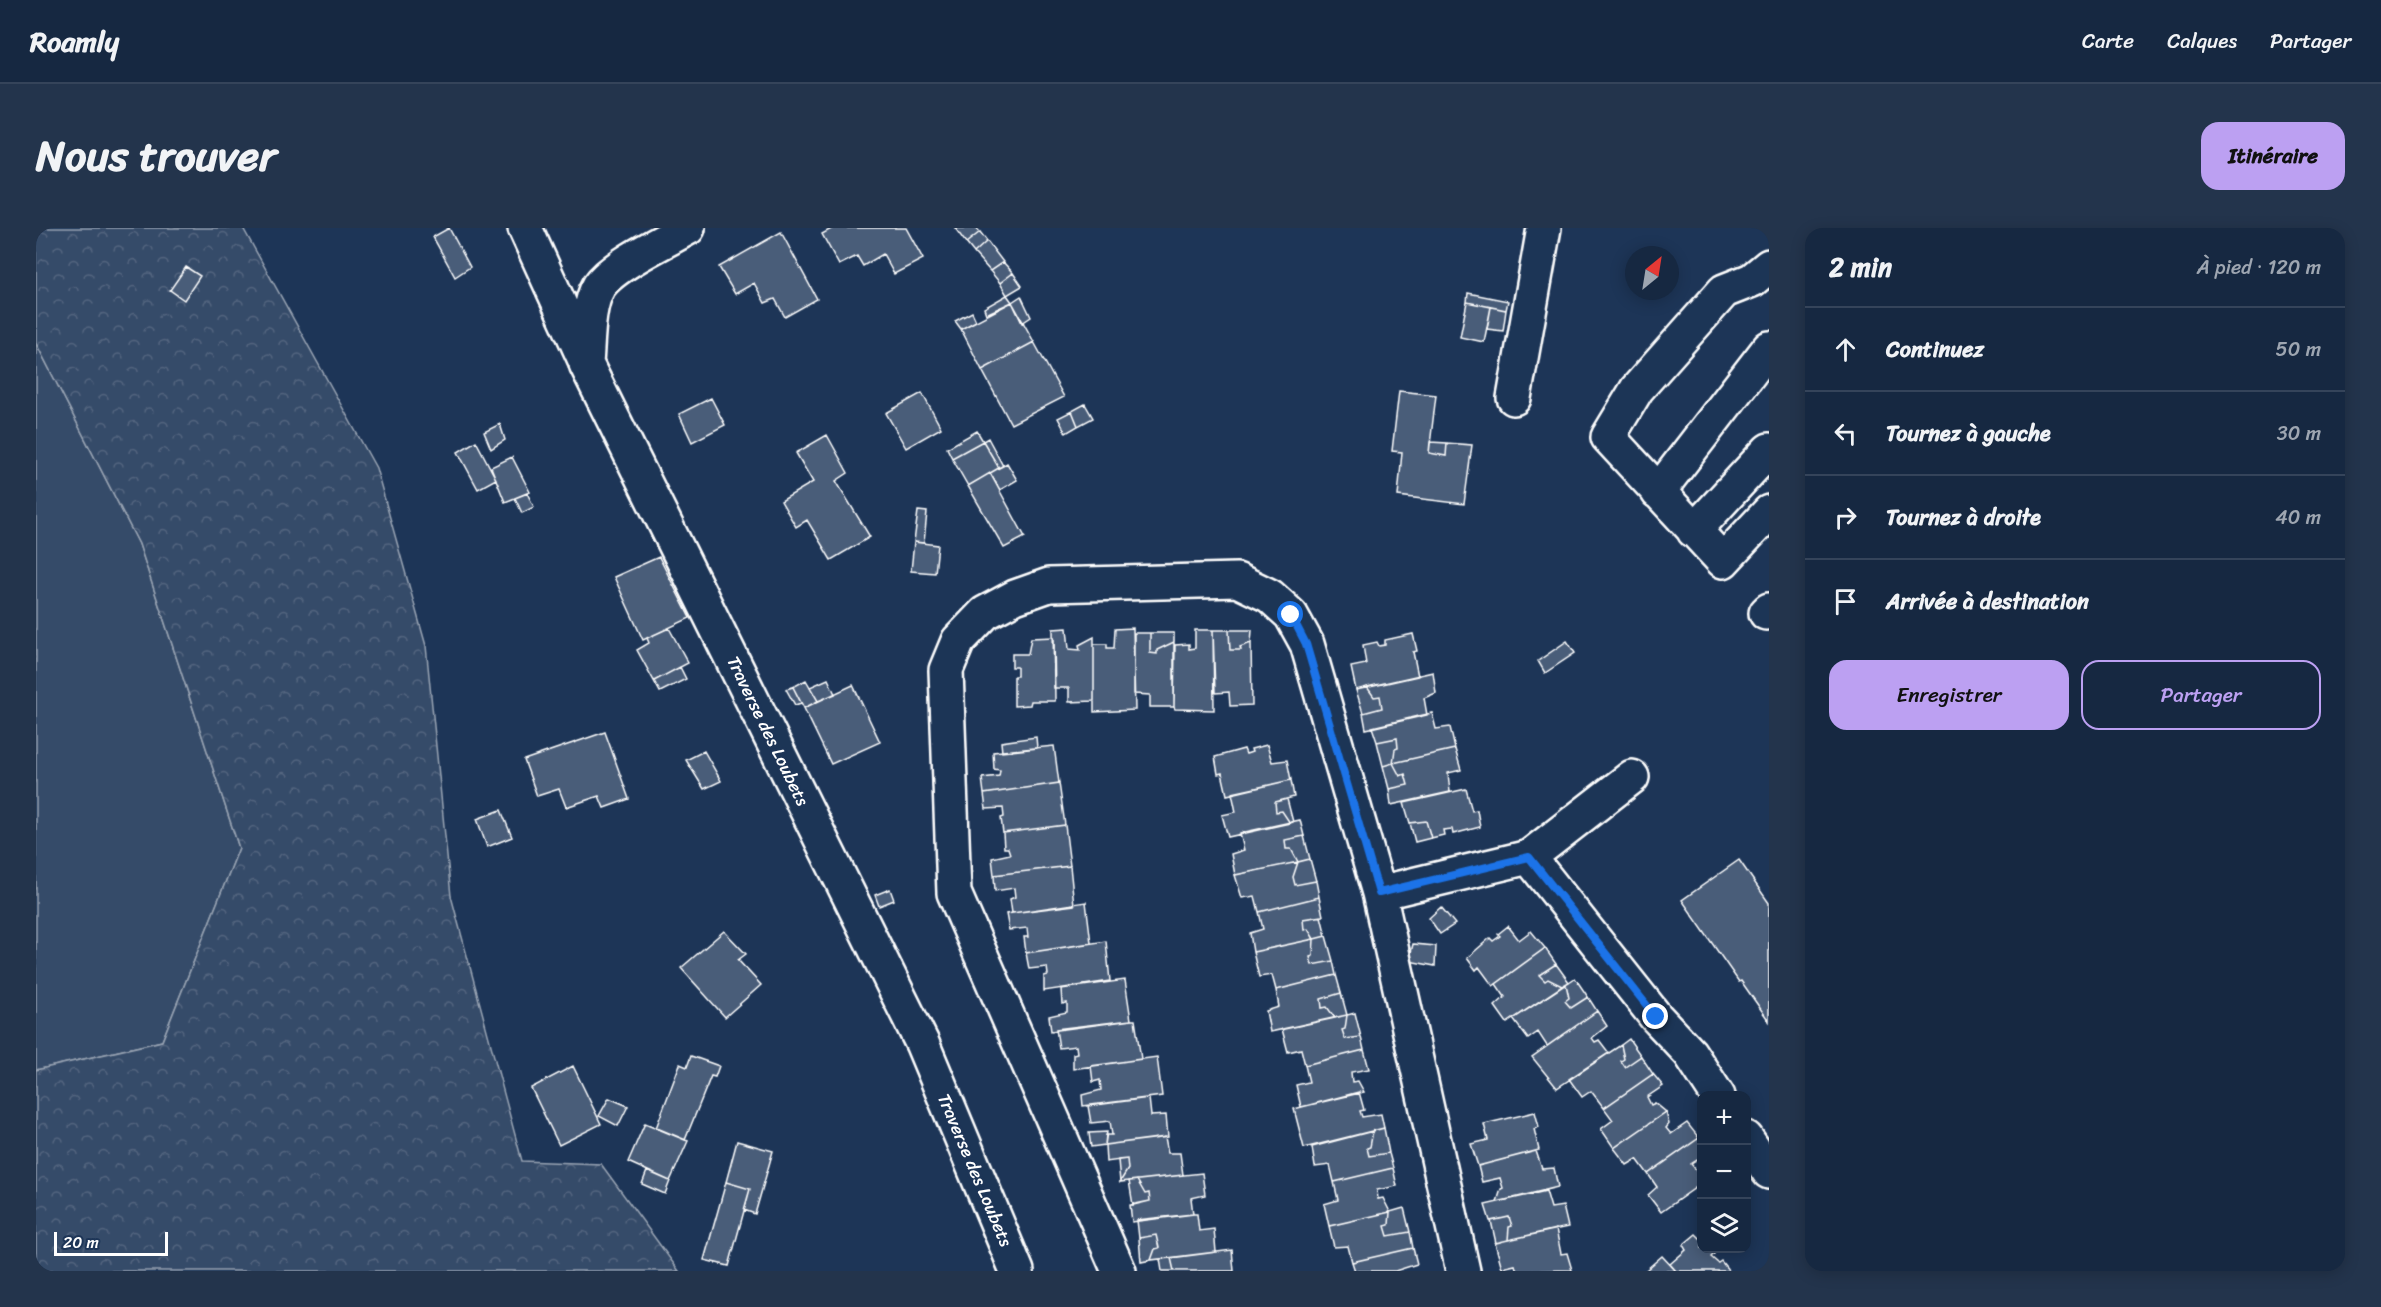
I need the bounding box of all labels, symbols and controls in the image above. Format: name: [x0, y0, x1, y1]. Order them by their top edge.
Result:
text: Roamly: [30, 17, 119, 66]
text: Carte: [2082, 22, 2134, 60]
text: Calques: [2167, 22, 2237, 60]
text: Partager: [2270, 22, 2351, 60]
text: Nous trouver: [36, 119, 276, 193]
button: Itinéraire: [2201, 122, 2345, 190]
text: 2 min: [1829, 244, 1892, 290]
north arrow: [1625, 246, 1679, 300]
text: À pied · 120 m: [2197, 250, 2321, 285]
text: Continuez: [1886, 330, 1984, 369]
text: 50 m: [2276, 332, 2321, 367]
icon: ahead: [1829, 333, 1862, 366]
text: Tournez à gauche: [1886, 414, 2051, 453]
text: 30 m: [2277, 416, 2321, 451]
icon: left: [1829, 417, 1862, 450]
text: Tournez à droite: [1886, 498, 2041, 537]
text: 40 m: [2275, 500, 2321, 535]
icon: right: [1829, 501, 1862, 534]
text: Arrivée à destination: [1886, 582, 2089, 621]
icon: arrive: [1829, 585, 1862, 618]
route start: [1277, 601, 1303, 627]
street label: Traverse des Loubets: [718, 650, 819, 812]
button: Enregistrer: [1829, 660, 2069, 730]
button: Partager: [2081, 660, 2321, 730]
route end: [1642, 1003, 1668, 1029]
street label: Traverse des Loubets: [928, 1088, 1022, 1252]
map controls: [1697, 1091, 1751, 1253]
button: +: [1697, 1091, 1751, 1145]
button: −: [1697, 1145, 1751, 1199]
button: layers: [1697, 1199, 1751, 1253]
text: 20 m: [63, 1228, 99, 1257]
scale bar: [54, 1229, 168, 1256]

